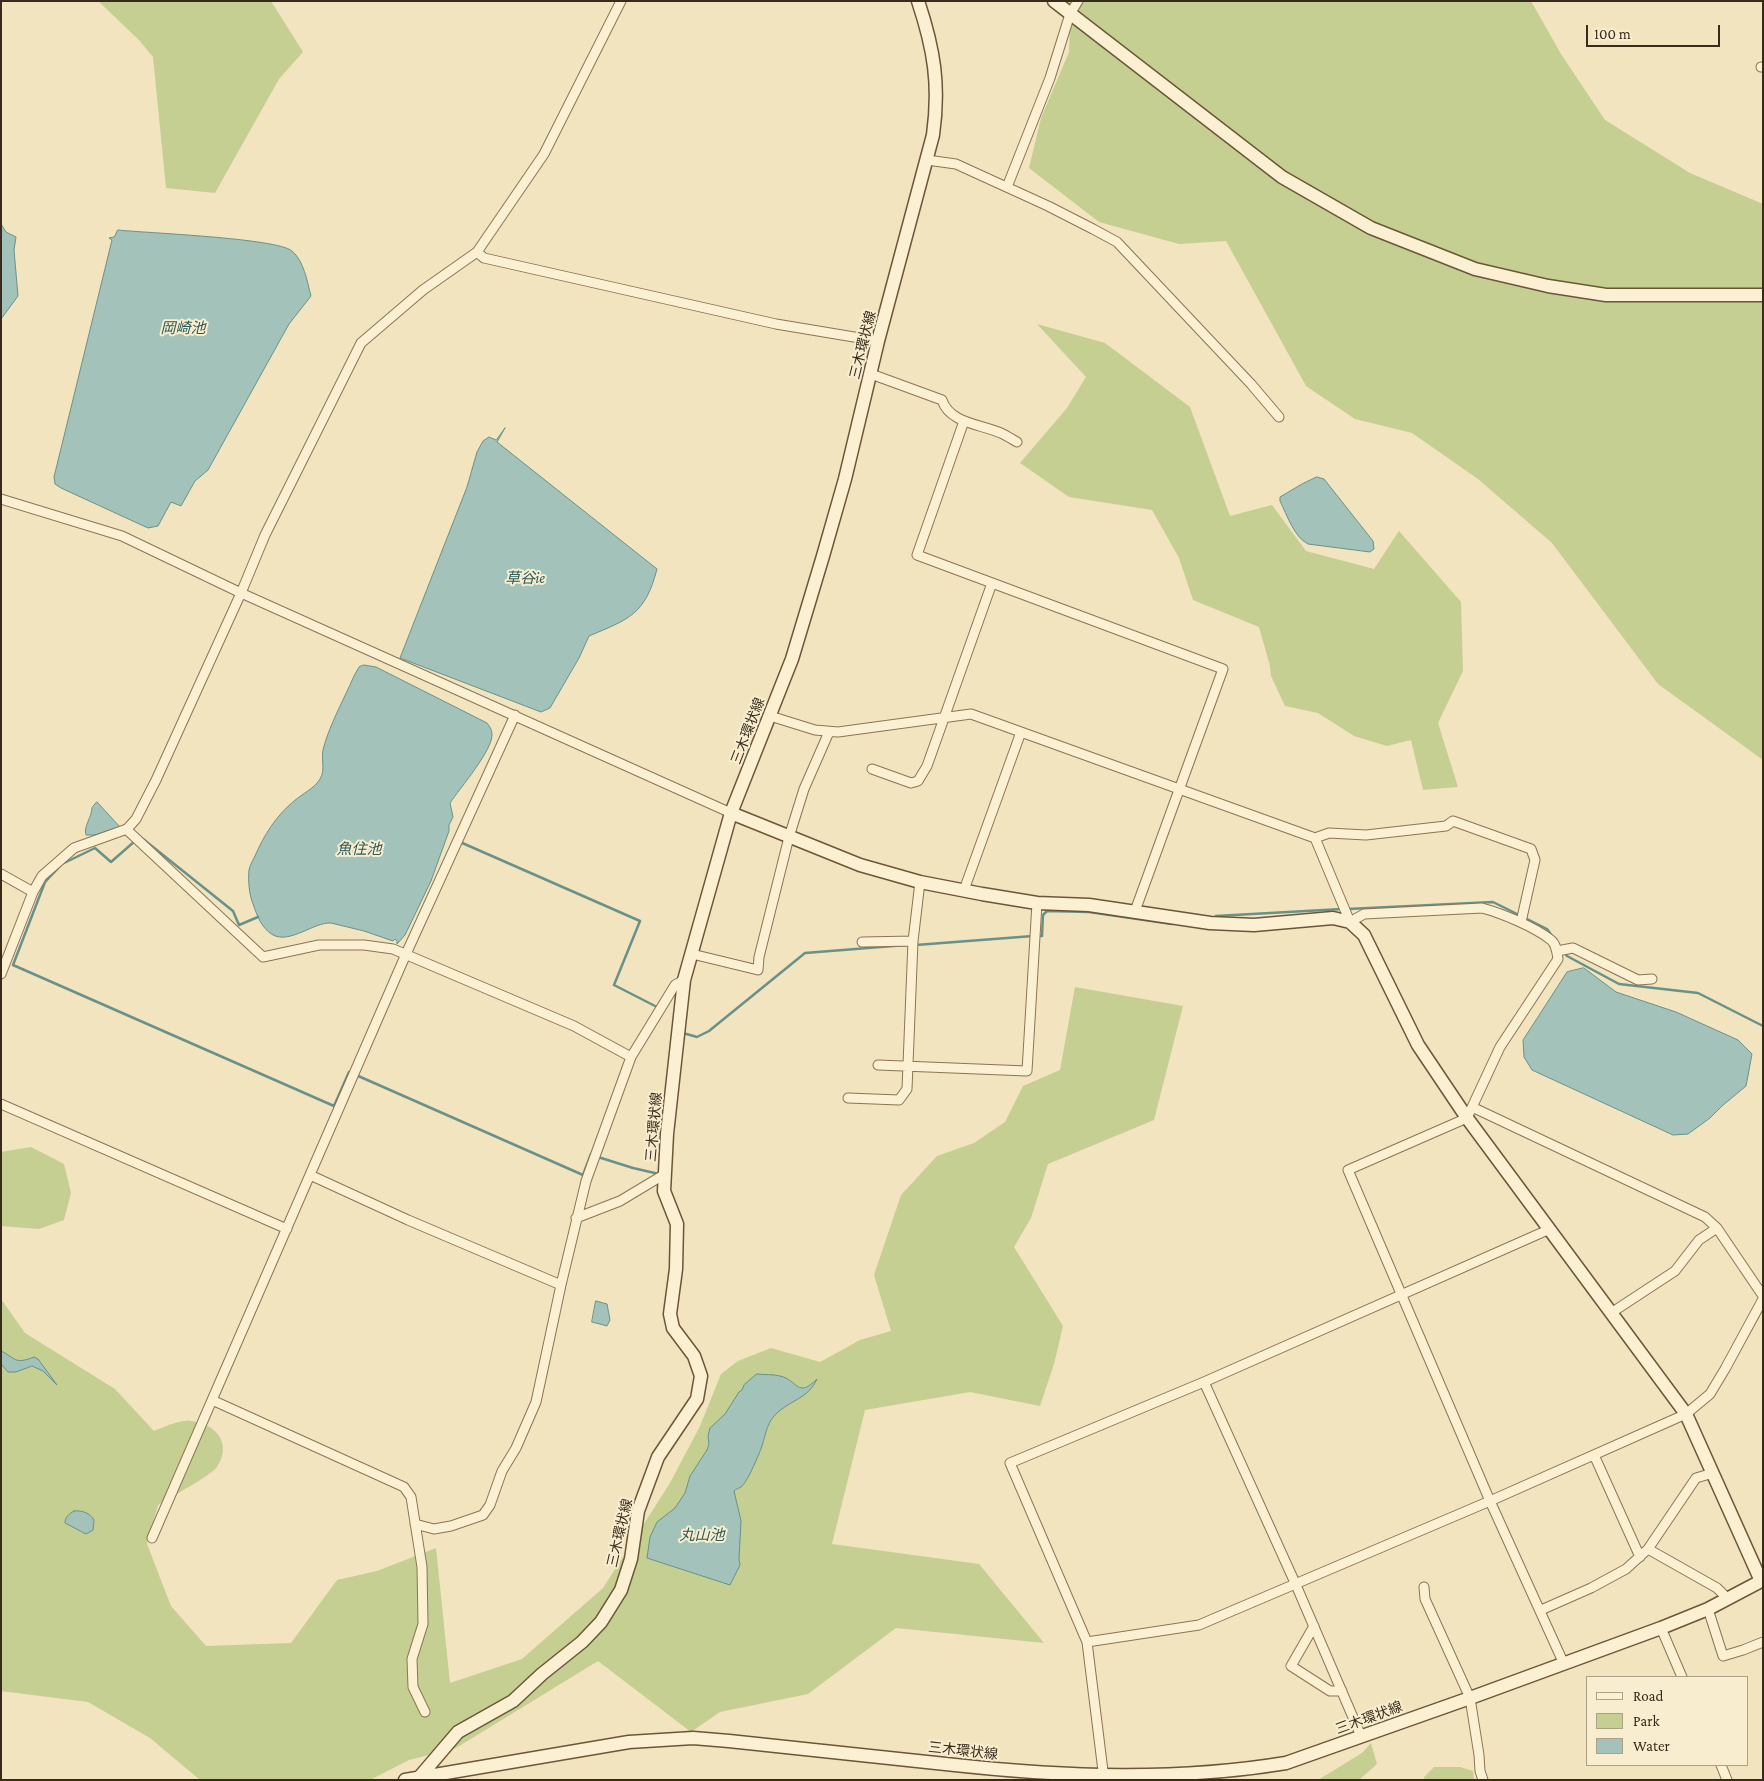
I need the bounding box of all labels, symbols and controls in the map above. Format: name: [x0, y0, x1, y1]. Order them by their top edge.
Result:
scale bar: [1589, 15, 1723, 47]
text: 100 m: [1594, 26, 1631, 42]
street label: 三木環状線: [846, 309, 880, 381]
water label: 岡崎池: [161, 319, 205, 337]
water label: 草谷ie: [505, 569, 545, 587]
street label: 三木環状線: [728, 695, 768, 767]
water label: 魚住池: [337, 840, 381, 858]
street label: 三木環状線: [643, 1091, 665, 1163]
street label: 三木環状線: [604, 1497, 636, 1569]
water label: 丸山池: [680, 1526, 724, 1544]
legend: [1586, 1676, 1749, 1766]
text: Road: [1633, 1688, 1663, 1704]
street label: 三木環状線: [1333, 1698, 1405, 1738]
text: Park: [1633, 1713, 1660, 1729]
text: Water: [1633, 1738, 1670, 1754]
street label: 三木環状線: [927, 1739, 999, 1763]

